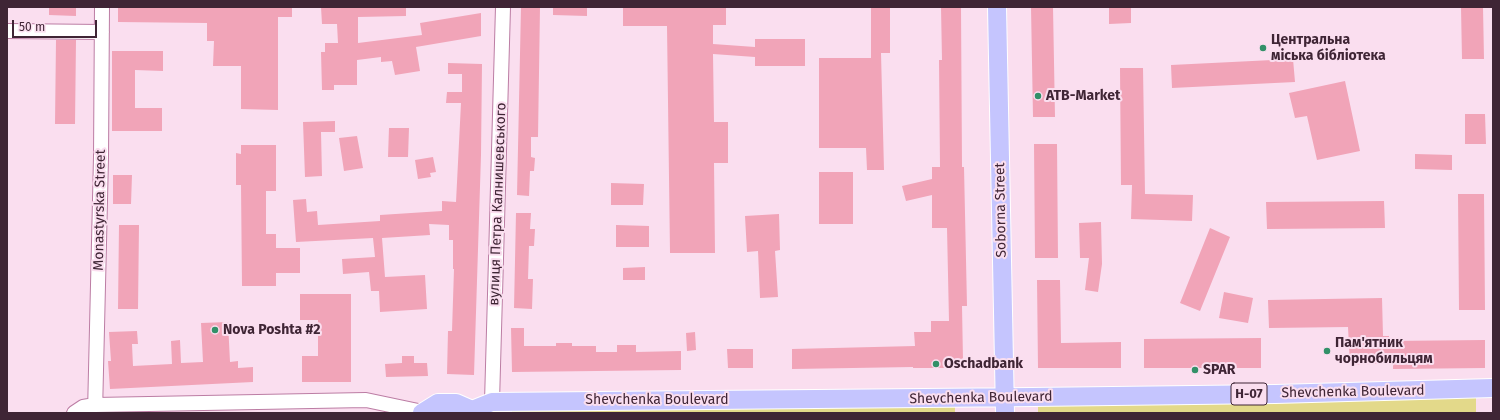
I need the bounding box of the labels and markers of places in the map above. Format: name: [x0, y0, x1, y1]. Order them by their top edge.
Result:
place label: Центральна міська бібліотека: [1271, 32, 1386, 64]
marker: Центральна міська бібліотека: [1258, 43, 1268, 53]
place label: ATB-Market: [1046, 88, 1120, 104]
marker: ATB-Market: [1033, 91, 1043, 101]
place label: Nova Poshta #2: [223, 322, 320, 338]
marker: Nova Poshta #2: [210, 325, 220, 335]
place label: Пам'ятник чорнобильцям: [1335, 335, 1433, 368]
marker: Пам'ятник чорнобильцям: [1322, 346, 1332, 356]
place label: Oschadbank: [944, 356, 1023, 372]
marker: Oschadbank: [931, 359, 941, 369]
place label: SPAR: [1203, 362, 1235, 378]
marker: SPAR: [1190, 365, 1200, 375]

